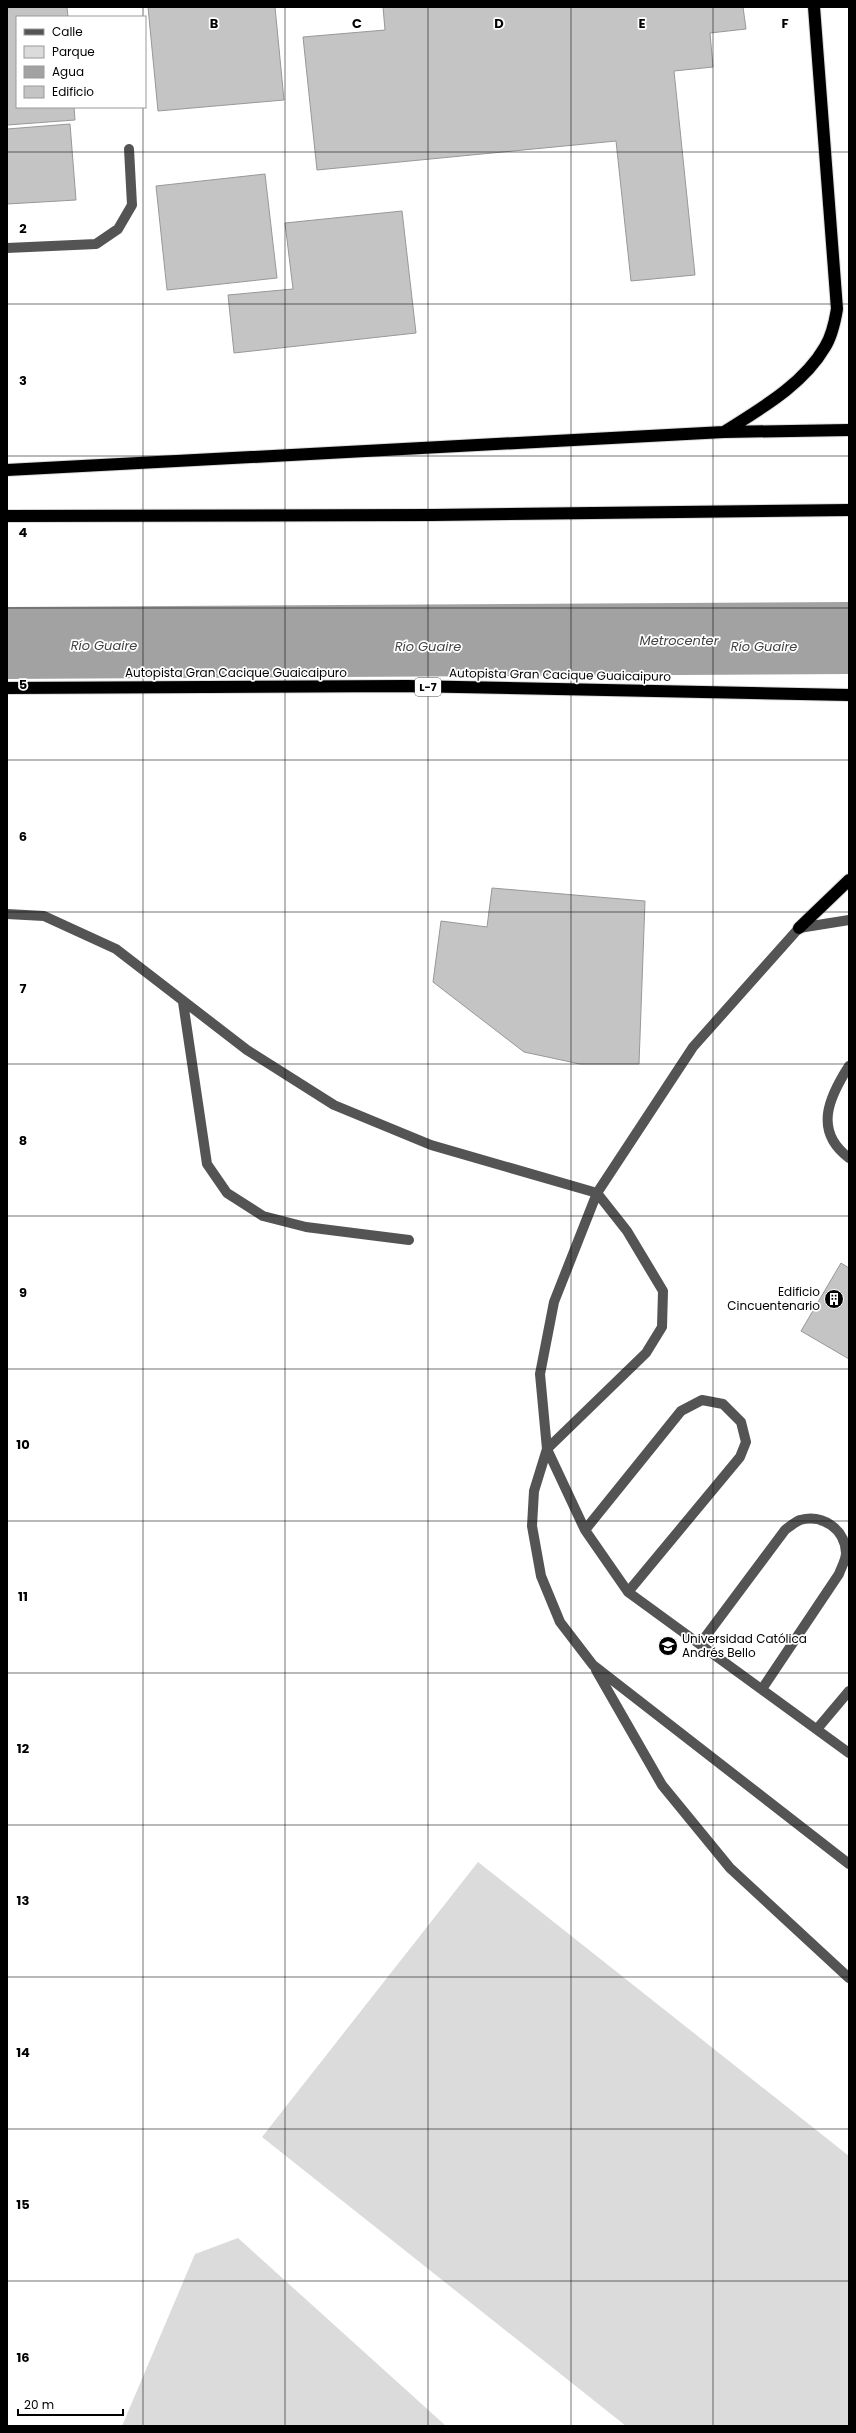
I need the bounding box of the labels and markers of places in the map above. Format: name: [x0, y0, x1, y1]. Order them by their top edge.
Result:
place label: Edificio Cincuentenario: [727, 1283, 820, 1314]
building icon: Edificio Cincuentenario: [823, 1288, 845, 1310]
place label: Universidad Católica Andrés Bello: [682, 1630, 807, 1661]
school or university icon: Universidad Católica Andrés Bello: [657, 1635, 679, 1657]

